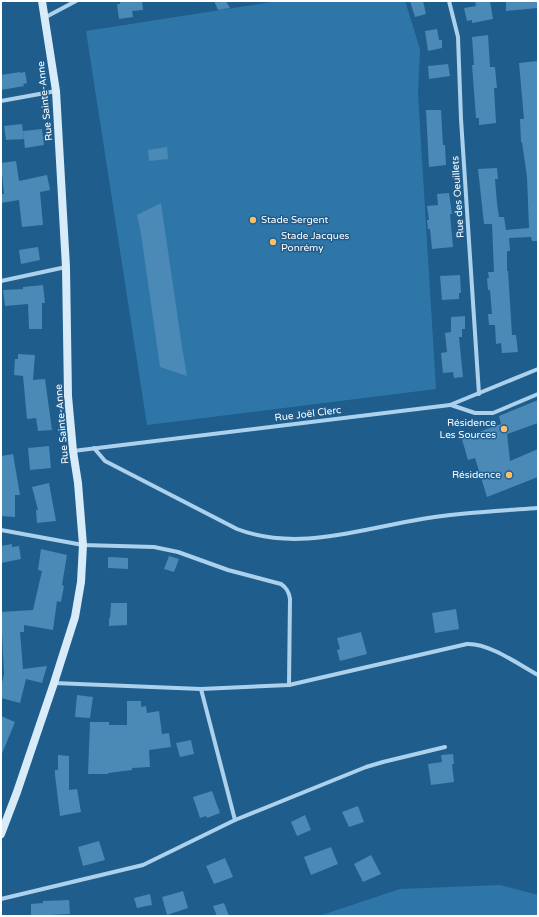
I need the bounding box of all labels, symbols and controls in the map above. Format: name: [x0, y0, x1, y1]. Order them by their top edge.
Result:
street label: Rue Sainte-Anne: [35, 60, 55, 142]
street label: Rue des Oeuillets: [449, 155, 467, 238]
place label: Stade Sergent: [261, 214, 328, 226]
marker: Stade Sergent: [248, 215, 258, 225]
place label: Stade Jacques Ponrémy: [281, 230, 350, 254]
marker: Stade Jacques Ponrémy: [268, 237, 278, 247]
street label: Rue Sainte-Anne: [52, 383, 71, 465]
street label: Rue Joël Clerc: [274, 404, 342, 424]
place label: Résidence Les Sources: [439, 417, 496, 441]
marker: Résidence Les Sources: [499, 424, 509, 434]
place label: Résidence: [452, 469, 501, 481]
marker: Résidence: [504, 470, 514, 480]

